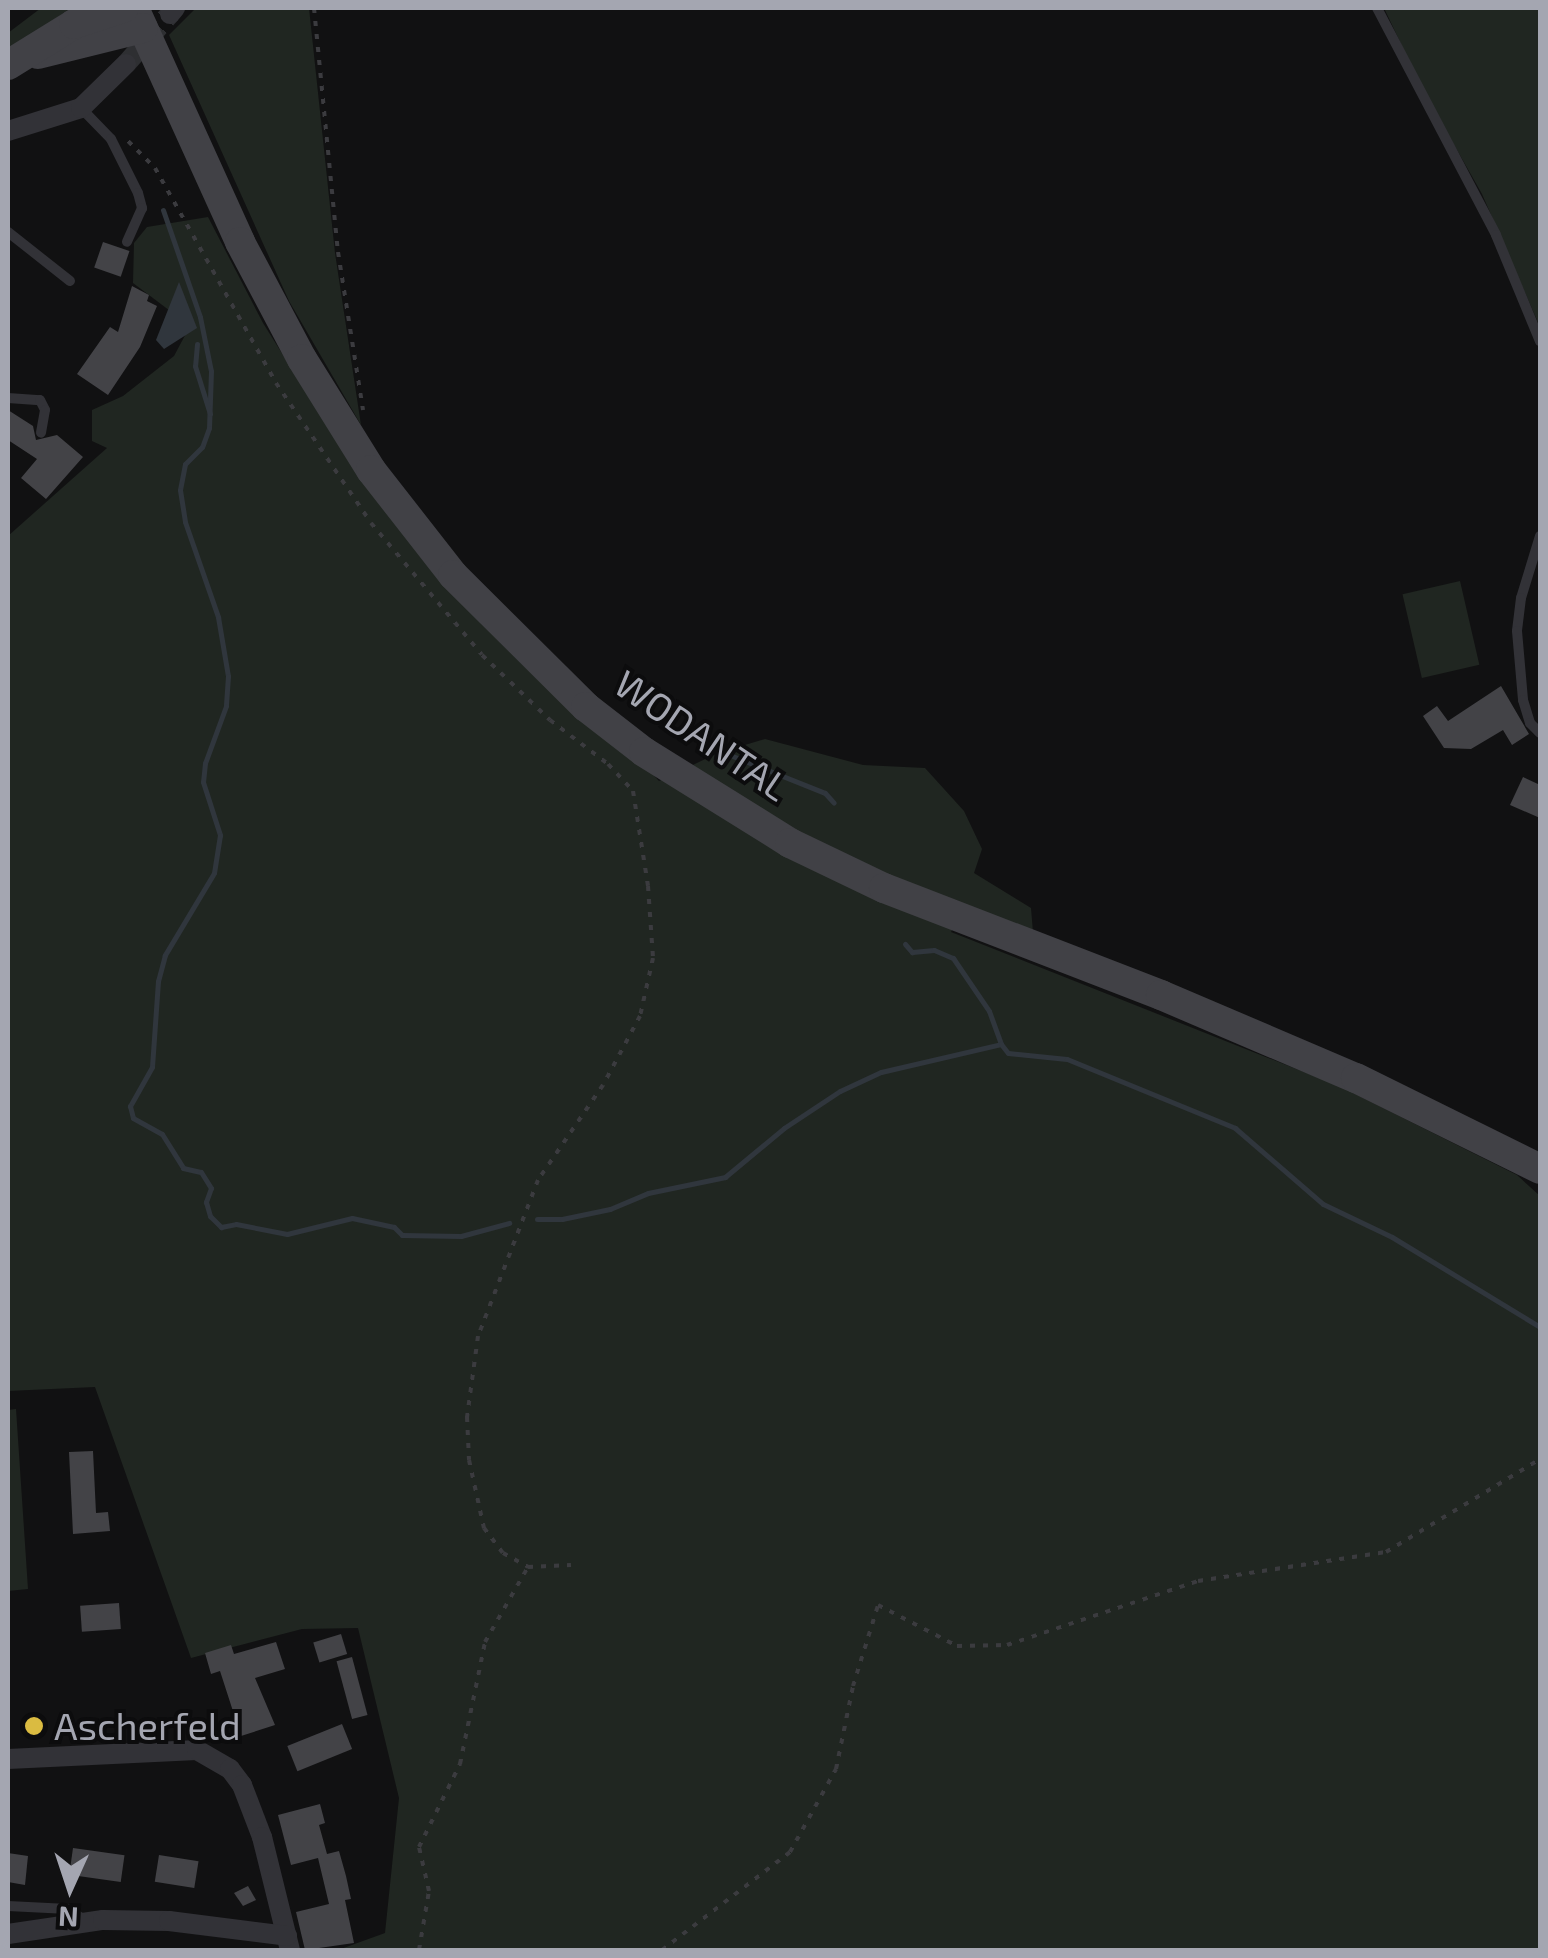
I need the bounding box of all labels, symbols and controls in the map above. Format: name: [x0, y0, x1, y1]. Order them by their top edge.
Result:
street label: WODANTAL: [606, 660, 798, 810]
place label: Ascherfeld: [54, 1703, 241, 1749]
marker: Ascherfeld: [23, 1715, 45, 1737]
north arrow: [20, 1838, 120, 1938]
text: N: [57, 1900, 79, 1935]

